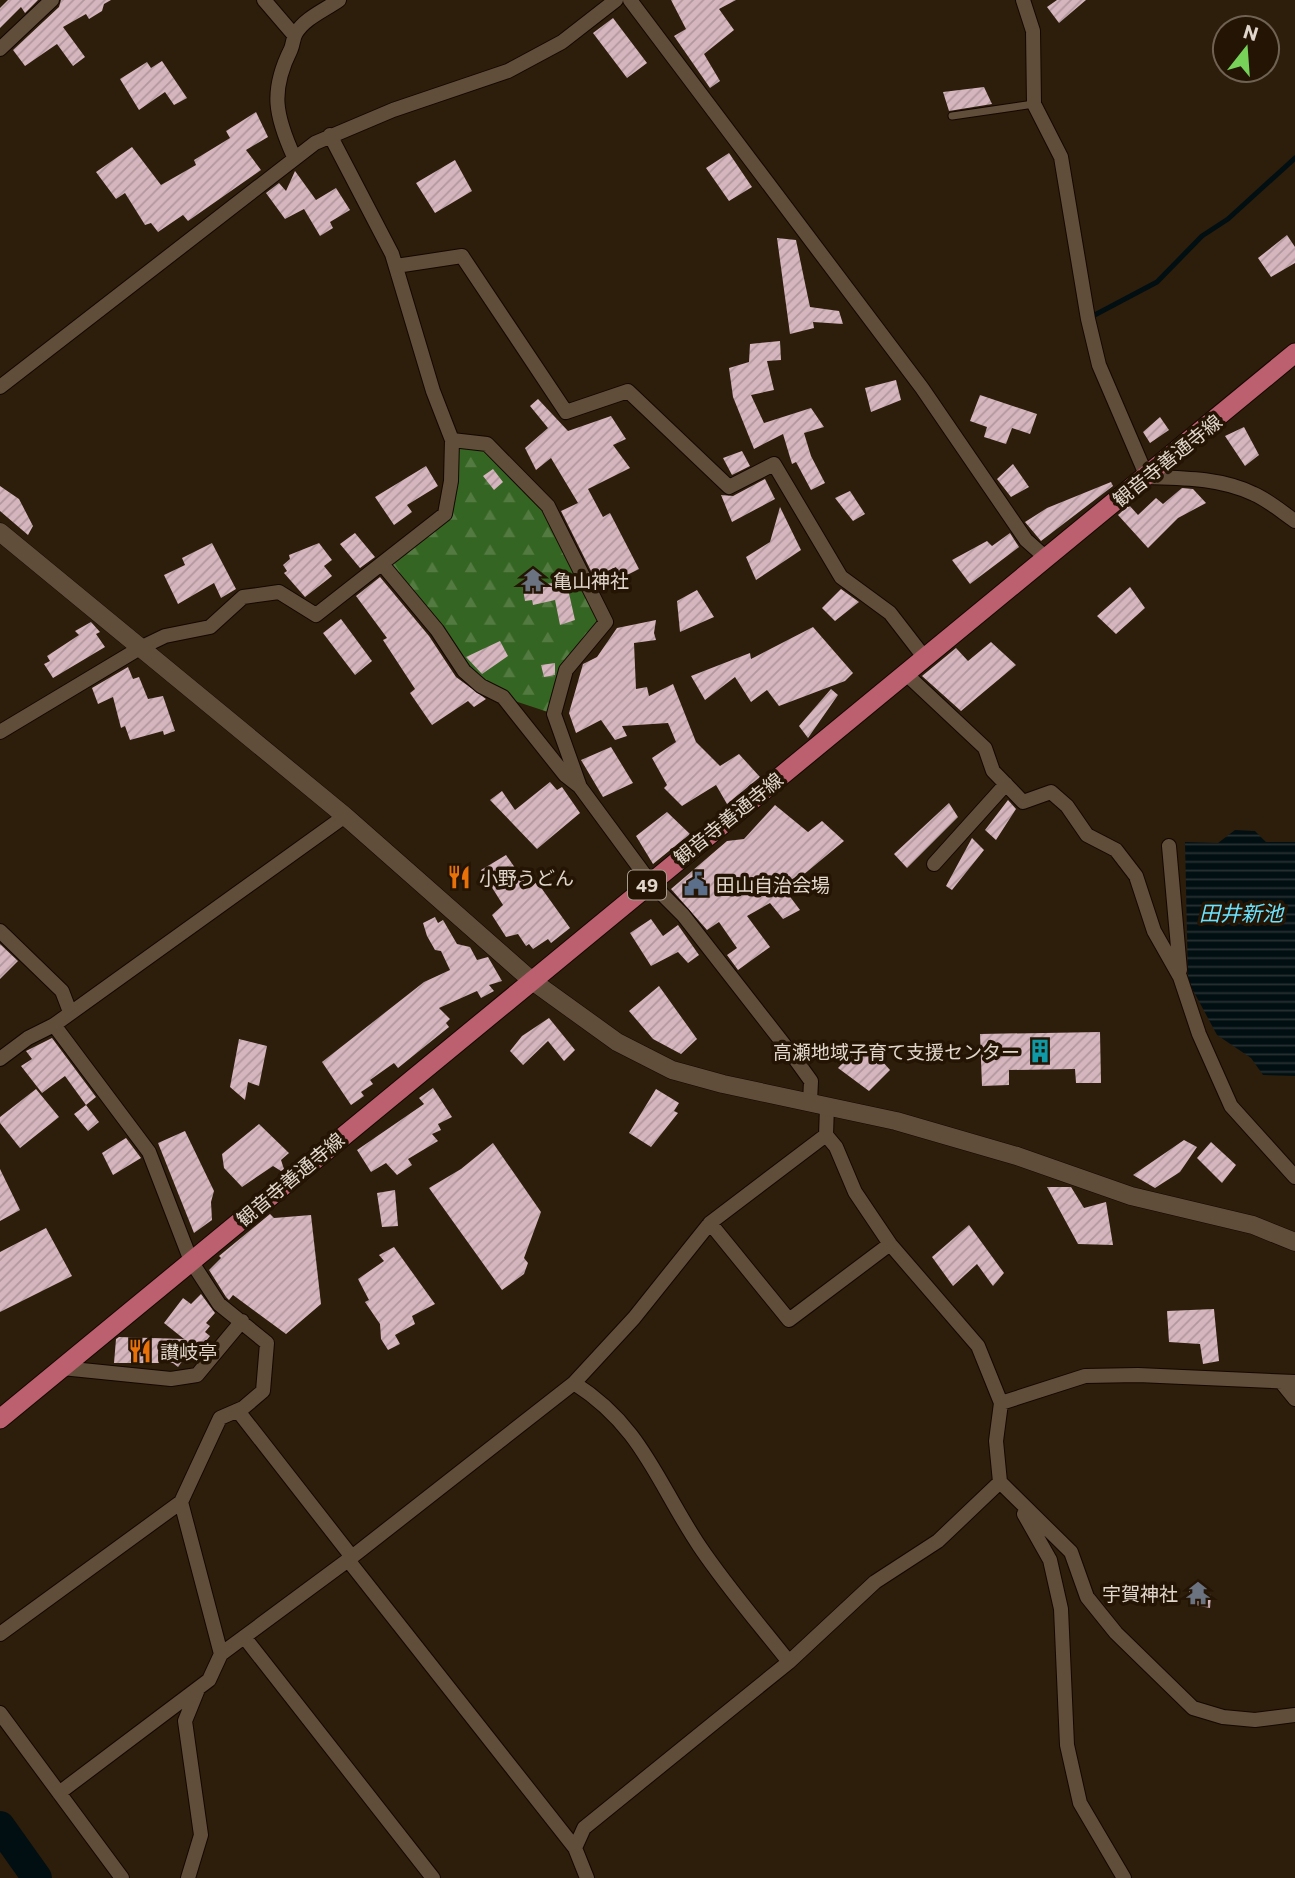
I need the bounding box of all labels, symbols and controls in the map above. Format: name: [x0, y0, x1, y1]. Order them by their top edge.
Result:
north arrow: [1211, 14, 1281, 84]
text: N: [1241, 19, 1261, 45]
street label: 観音寺善通寺線: [1108, 409, 1226, 511]
temple icon: 亀山神社: [519, 566, 547, 594]
place label: 亀山神社: [553, 569, 629, 592]
street label: 観音寺善通寺線: [669, 767, 787, 869]
restaurant icon: 小野うどん: [445, 863, 473, 891]
place label: 小野うどん: [479, 866, 574, 889]
road number: 49: [628, 870, 666, 900]
public building icon: 田山自治会場: [682, 870, 710, 898]
place label: 田山自治会場: [716, 873, 830, 896]
water label: 田井新池: [1199, 900, 1285, 925]
building icon: 高瀬地域子育て支援センター: [1026, 1037, 1054, 1065]
place label: 高瀬地域子育て支援センター: [773, 1040, 1020, 1063]
street label: 観音寺善通寺線: [232, 1127, 348, 1231]
restaurant icon: 讃岐亭: [126, 1337, 154, 1365]
place label: 讃岐亭: [160, 1340, 217, 1363]
temple icon: 宇賀神社: [1184, 1579, 1212, 1607]
place label: 宇賀神社: [1102, 1582, 1178, 1605]

